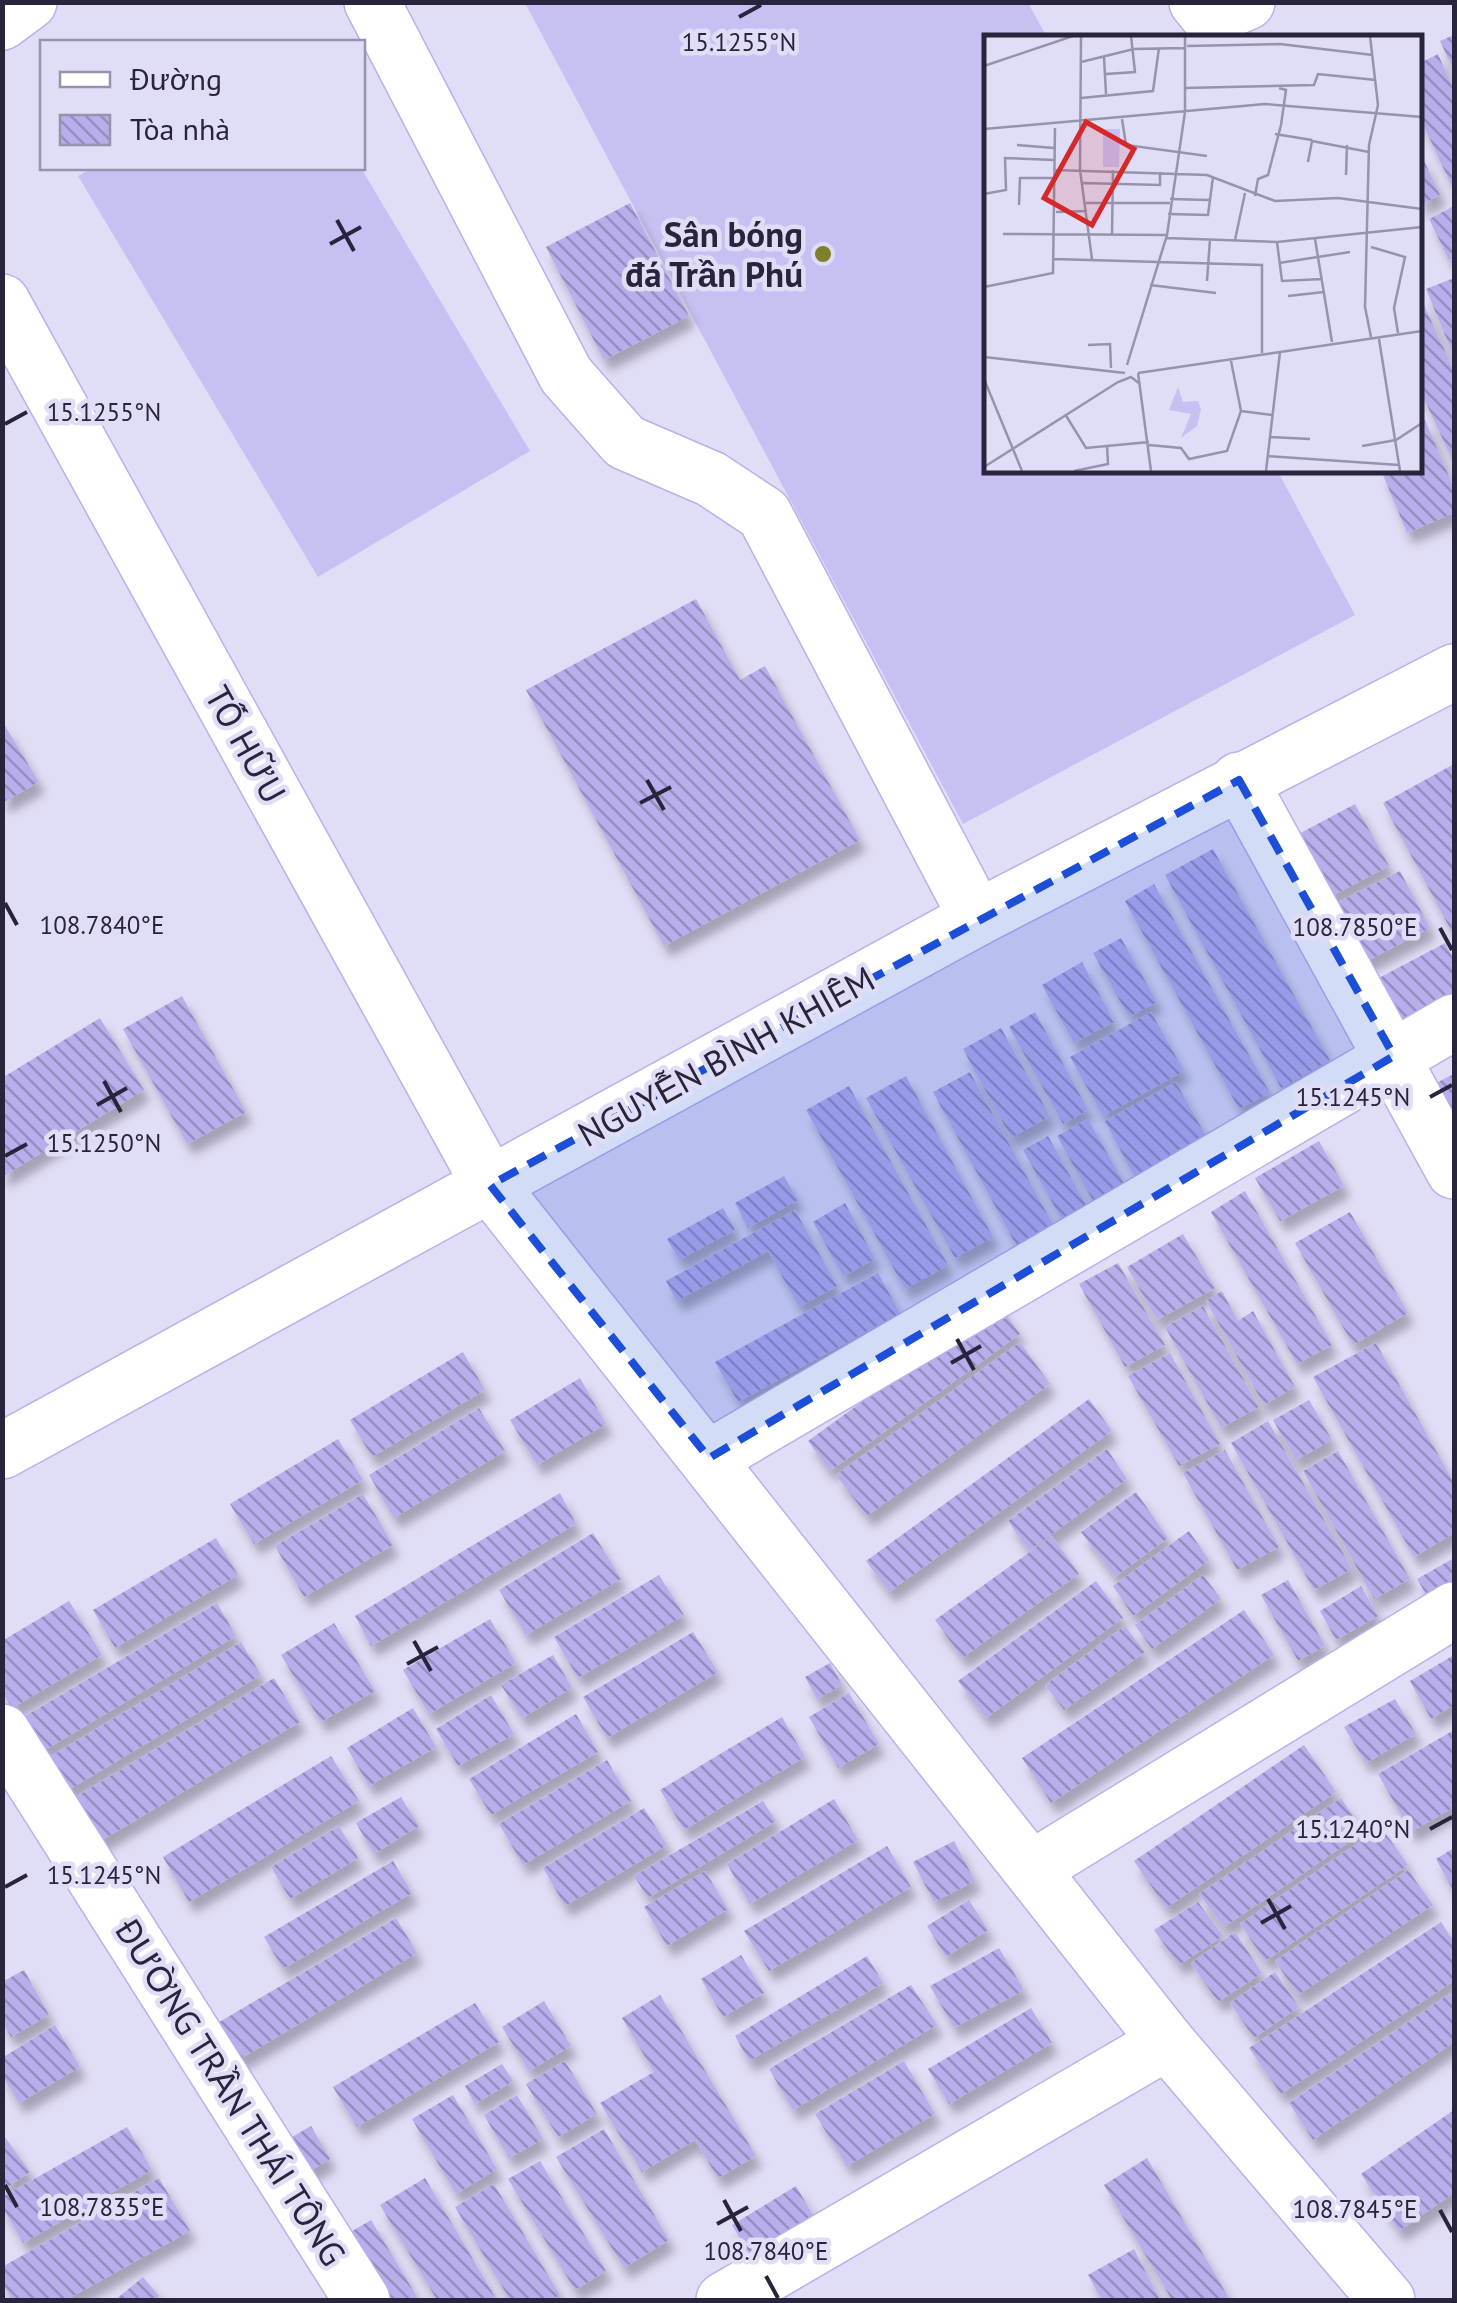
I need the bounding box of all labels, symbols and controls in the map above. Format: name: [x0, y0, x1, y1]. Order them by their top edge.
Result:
text: 15.1255°N: [682, 26, 796, 58]
inset map: [984, 35, 1422, 472]
legend: [40, 40, 365, 170]
text: Đường: [129, 59, 222, 98]
text: Tòa nhà: [130, 109, 230, 148]
place label: Sân bóng đá Trần Phú: [625, 211, 803, 297]
marker: Sân bóng đá Trần Phú: [812, 243, 834, 265]
text: 15.1255°N: [47, 396, 161, 428]
street label: TỐ HỮU: [195, 677, 297, 811]
text: 108.7840°E: [40, 909, 164, 941]
text: 108.7850°E: [1293, 911, 1417, 943]
street label: NGUYỄN BÌNH KHIÊM: [570, 955, 882, 1157]
text: 15.1245°N: [1296, 1081, 1410, 1113]
text: 15.1250°N: [47, 1127, 161, 1159]
text: 15.1240°N: [1296, 1813, 1410, 1845]
text: 15.1245°N: [47, 1859, 161, 1891]
street label: ĐƯỜNG TRẦN THÁI TÔNG: [105, 1909, 357, 2274]
text: 108.7835°E: [40, 2191, 164, 2223]
text: 108.7845°E: [1293, 2193, 1417, 2225]
text: 108.7840°E: [704, 2235, 828, 2267]

